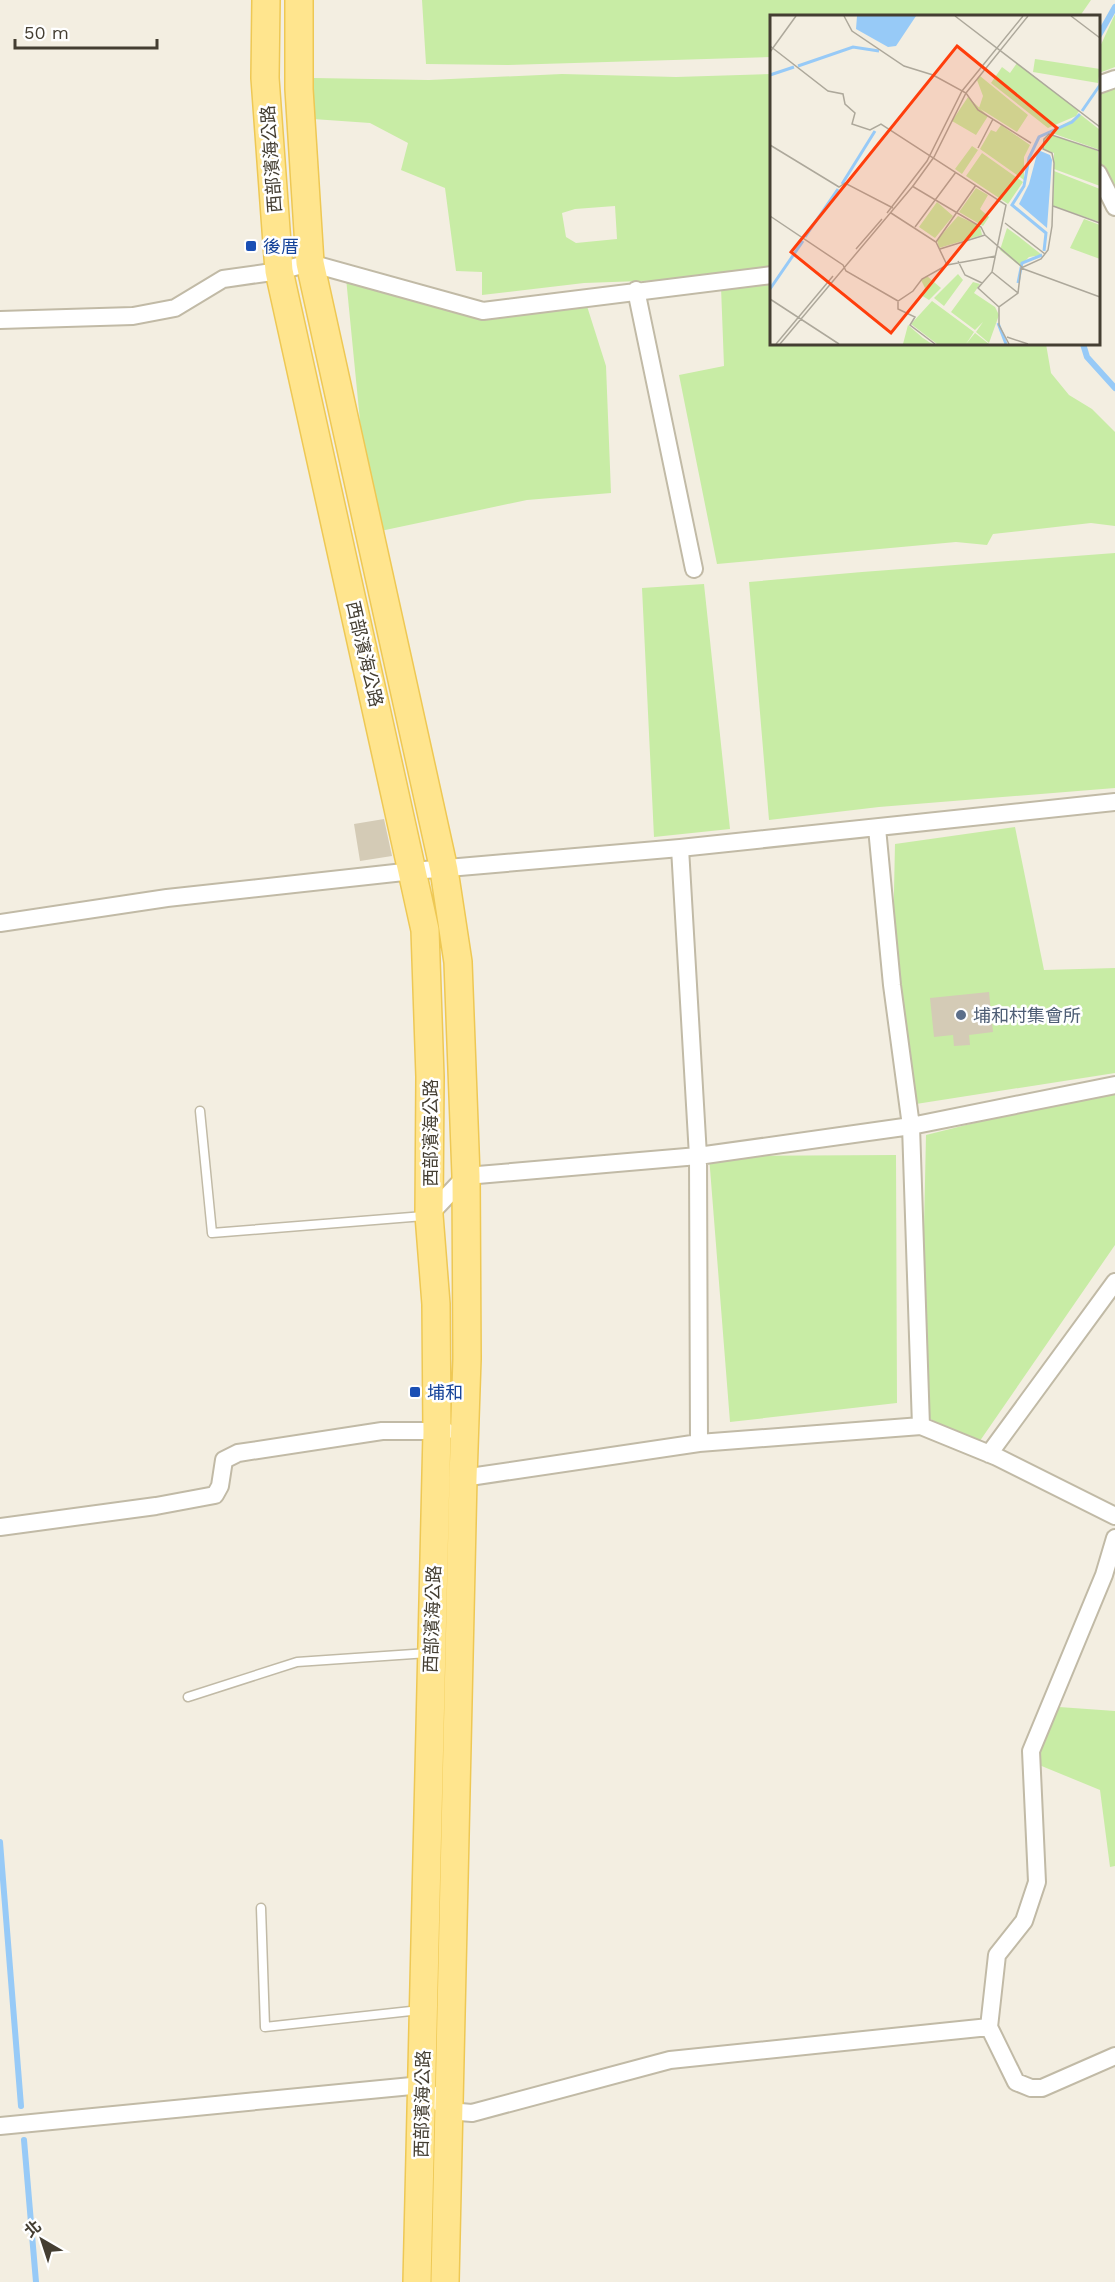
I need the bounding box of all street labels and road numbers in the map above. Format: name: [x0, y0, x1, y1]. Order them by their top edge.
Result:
street label: 西部濱海公路: [257, 104, 285, 214]
street label: 西部濱海公路: [343, 599, 387, 709]
street label: 西部濱海公路: [420, 1079, 441, 1187]
street label: 西部濱海公路: [420, 1565, 444, 1673]
street label: 西部濱海公路: [411, 2050, 433, 2158]

